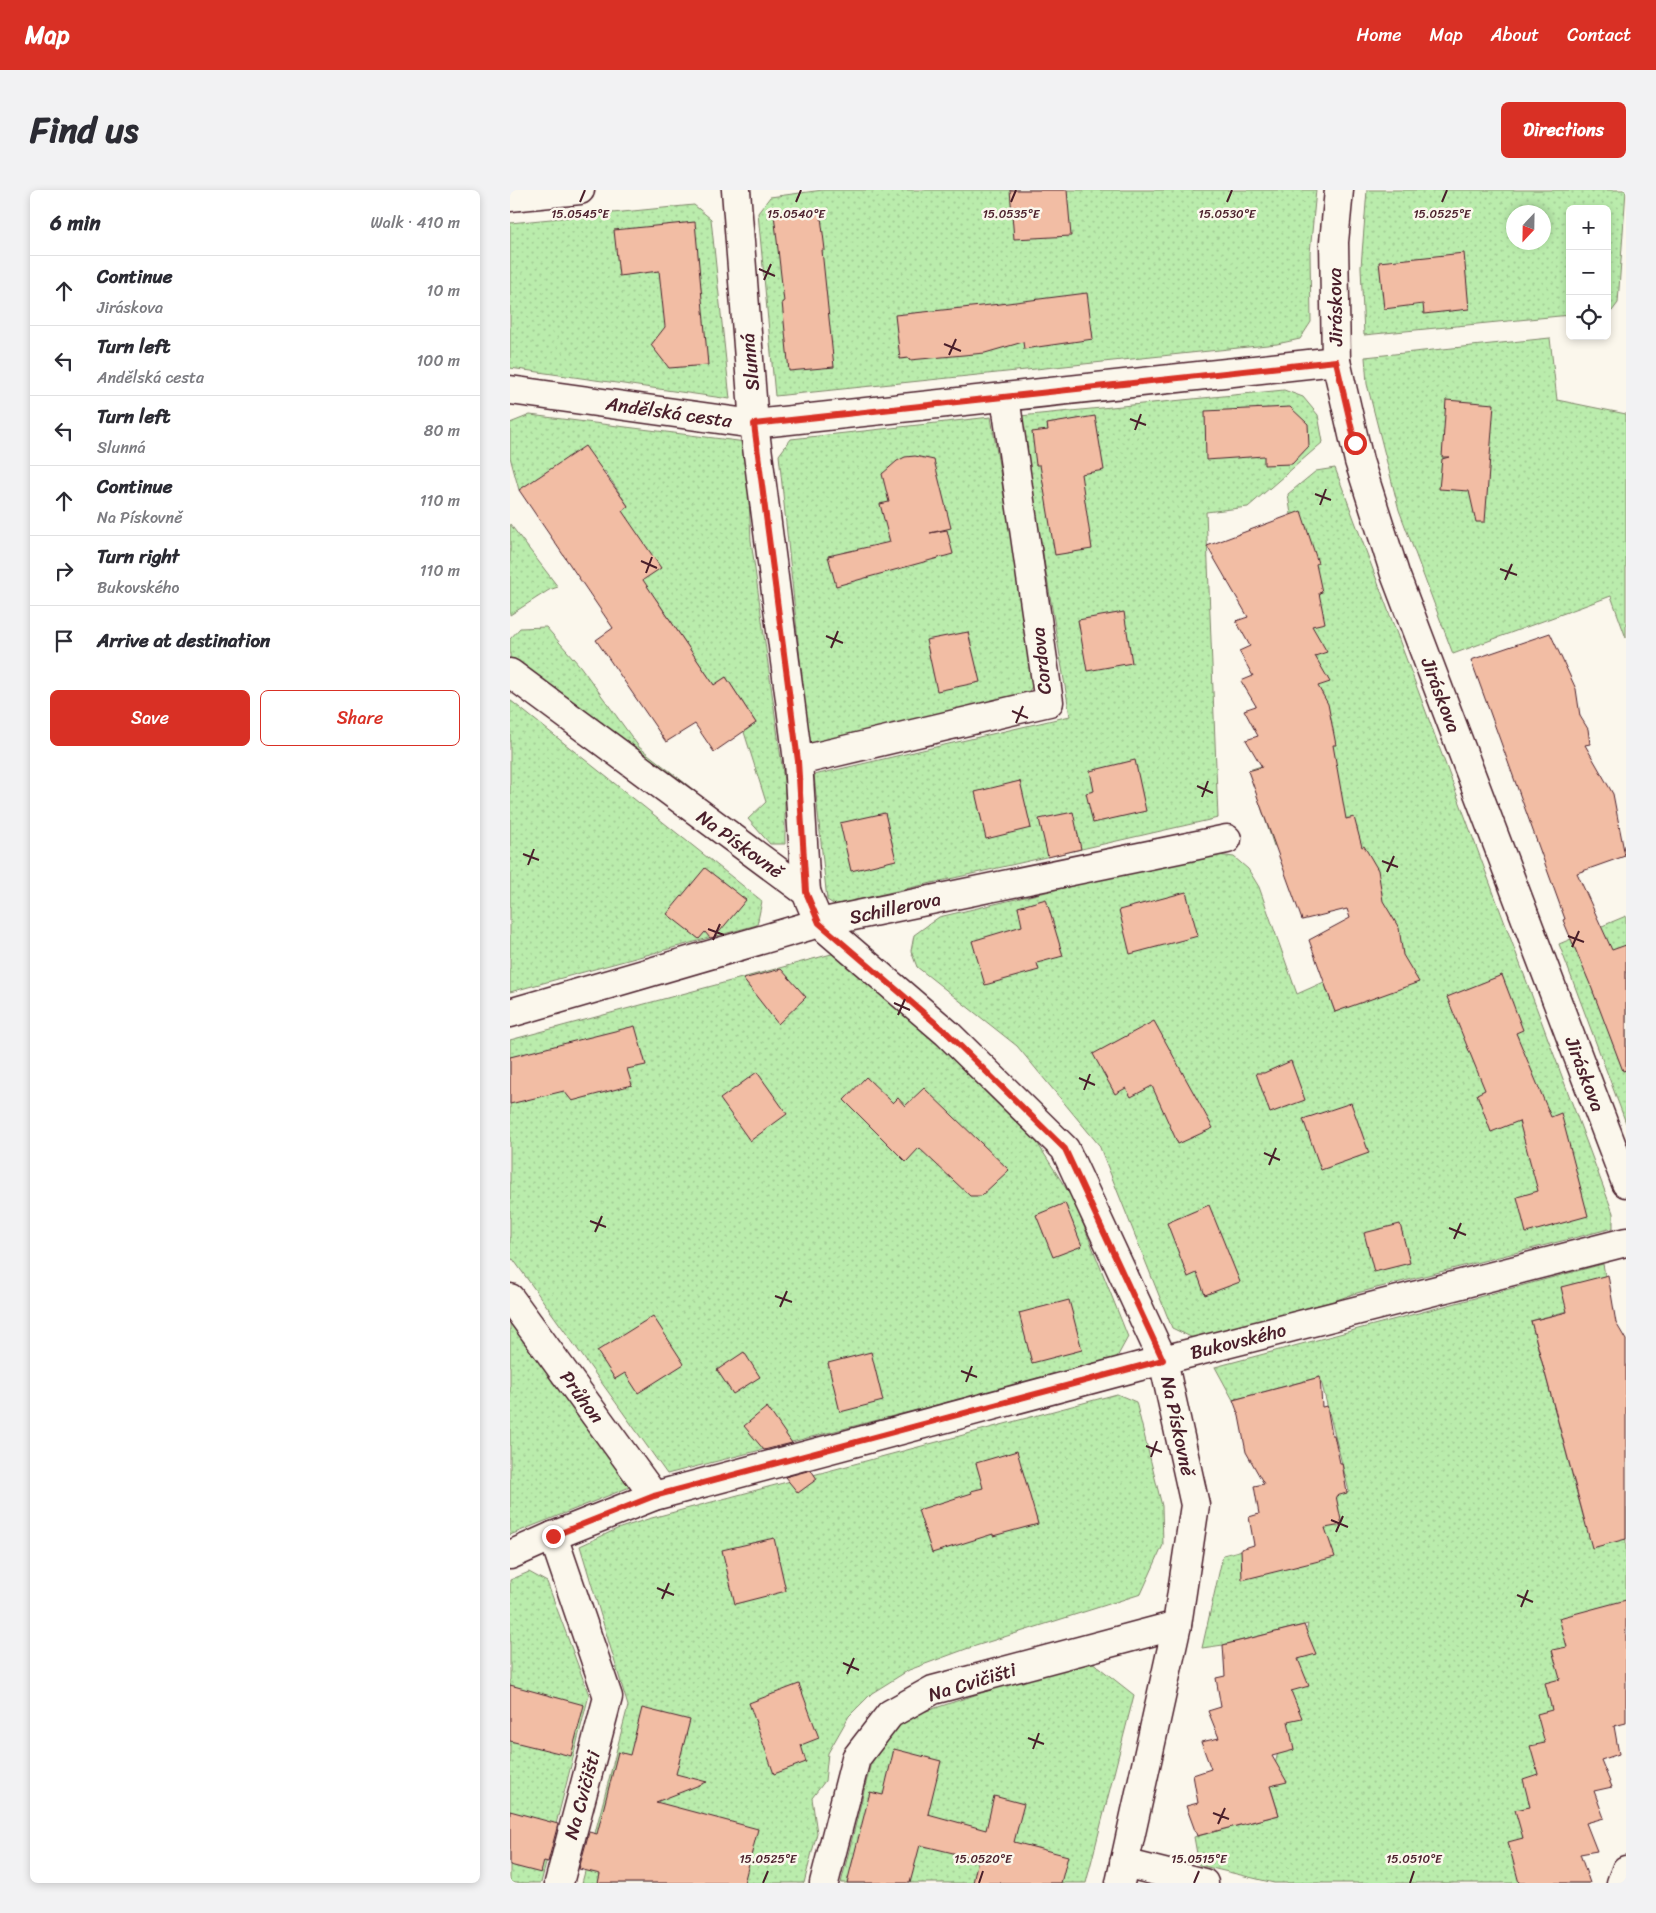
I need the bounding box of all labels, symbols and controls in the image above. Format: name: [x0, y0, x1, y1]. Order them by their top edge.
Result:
text: Map: [25, 14, 69, 56]
text: Home: [1357, 19, 1402, 51]
text: Map: [1430, 19, 1463, 51]
text: About: [1491, 19, 1539, 51]
text: Contact: [1567, 19, 1631, 51]
text: Find us: [30, 99, 138, 161]
button: Directions: [1501, 102, 1626, 158]
text: 15.0545°E: [551, 203, 610, 225]
text: 15.0540°E: [767, 203, 826, 225]
text: 15.0535°E: [983, 203, 1041, 225]
text: 15.0530°E: [1199, 203, 1257, 225]
text: 15.0525°E: [1413, 203, 1472, 225]
text: 6 min: [50, 204, 101, 242]
north arrow: [1506, 205, 1551, 250]
map controls: [1566, 205, 1611, 340]
button: +: [1566, 205, 1611, 250]
text: Walk · 410 m: [371, 208, 460, 237]
button: −: [1566, 250, 1611, 295]
text: Continue: [97, 260, 173, 293]
street label: Jiráskova: [1318, 267, 1352, 347]
text: 10 m: [427, 276, 460, 305]
icon: ahead: [50, 277, 78, 305]
text: Jiráskova: [97, 293, 163, 322]
button: locate: [1566, 295, 1611, 340]
text: Turn left: [97, 330, 170, 363]
street label: Slunná: [731, 331, 769, 392]
text: 100 m: [416, 346, 460, 375]
icon: left: [50, 347, 78, 375]
text: Andělská cesta: [97, 363, 204, 392]
street label: Andělská cesta: [603, 387, 735, 437]
text: Turn left: [97, 400, 170, 433]
text: 80 m: [424, 416, 460, 445]
icon: left: [50, 417, 78, 445]
route start: [1344, 432, 1367, 455]
text: Slunná: [97, 433, 146, 462]
text: Continue: [97, 470, 173, 503]
text: 110 m: [420, 486, 460, 515]
icon: ahead: [50, 487, 78, 515]
text: Na Pískovně: [97, 503, 182, 532]
text: Turn right: [97, 540, 179, 573]
text: 110 m: [420, 556, 460, 585]
icon: right: [50, 557, 78, 585]
text: Bukovského: [97, 573, 179, 602]
text: Arrive at destination: [97, 624, 270, 657]
street label: Cordova: [1021, 625, 1061, 696]
icon: arrive: [50, 627, 78, 655]
street label: Jiráskova: [1411, 652, 1471, 738]
button: Save: [50, 690, 250, 746]
button: Share: [260, 690, 460, 746]
street label: Na Pískovně: [689, 801, 792, 888]
street label: Schillerova: [846, 882, 944, 934]
street label: Jiráskova: [1555, 1031, 1615, 1117]
street label: Bukovského: [1187, 1313, 1289, 1369]
street label: Průhon: [551, 1363, 613, 1431]
street label: Na Pískovně: [1151, 1373, 1205, 1480]
route end: [542, 1525, 565, 1548]
street label: Na Cvičišti: [924, 1653, 1021, 1711]
street label: Na Cvičišti: [554, 1746, 610, 1843]
text: 15.0525°E: [739, 1848, 798, 1870]
text: 15.0520°E: [954, 1848, 1013, 1870]
text: 15.0515°E: [1171, 1848, 1228, 1870]
text: 15.0510°E: [1386, 1848, 1443, 1870]

